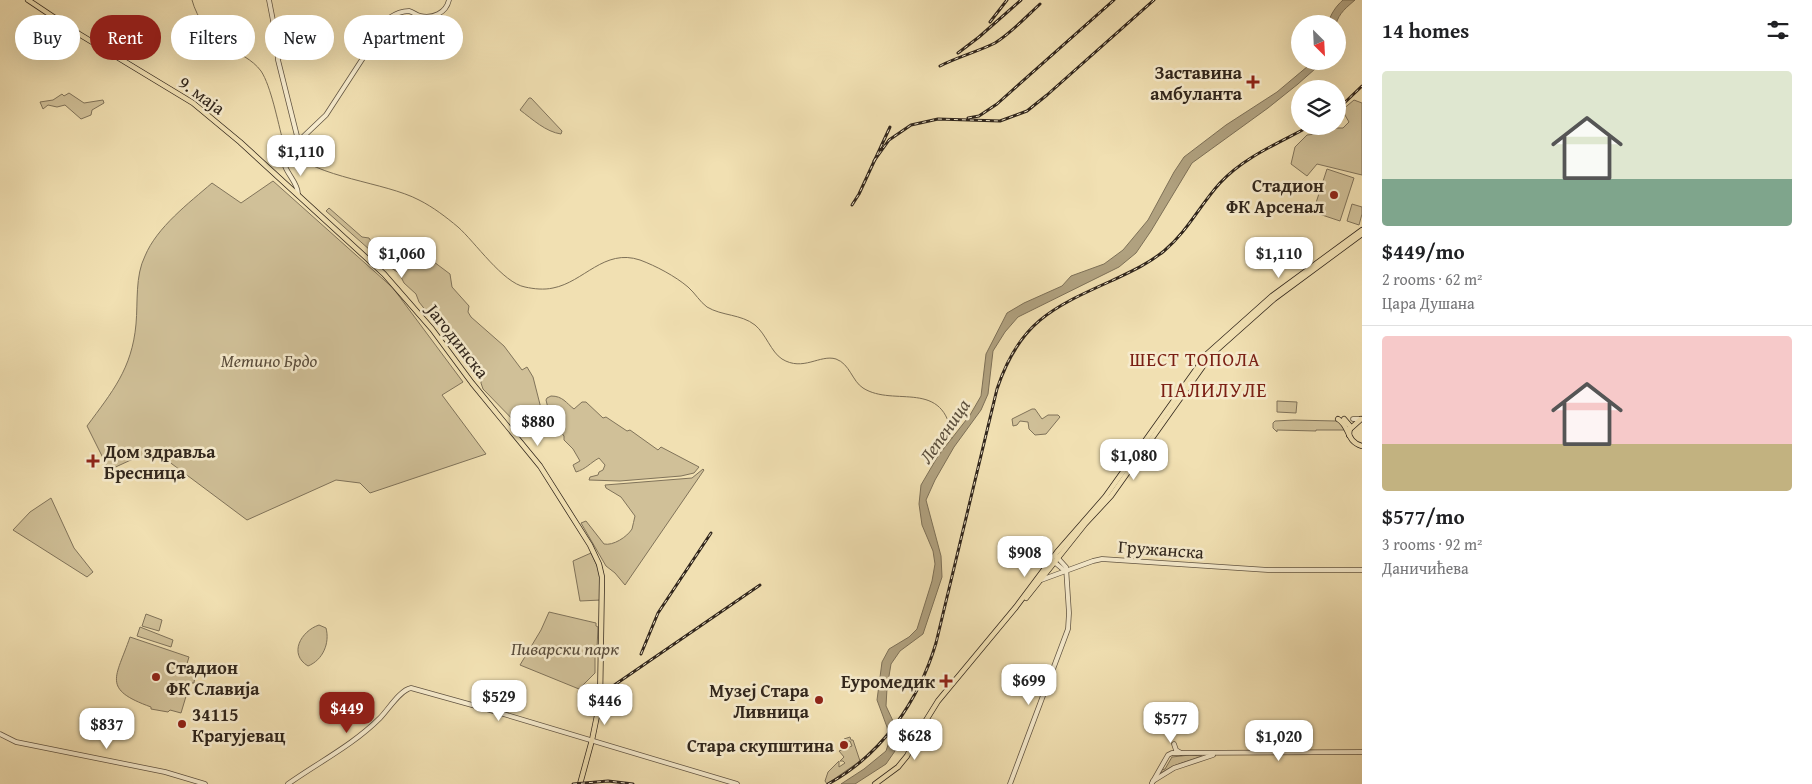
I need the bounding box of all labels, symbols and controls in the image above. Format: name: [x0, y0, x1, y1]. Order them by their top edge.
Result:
chip: Buy: [15, 15, 80, 60]
chip: Rent: [90, 15, 161, 60]
chip: Filters: [171, 15, 255, 60]
chip: New: [265, 15, 334, 60]
chip: Apartment: [344, 15, 463, 60]
north arrow: [1291, 15, 1346, 70]
map controls: [1291, 15, 1346, 135]
text: 14 homes: [1382, 15, 1469, 46]
icon: filters: [1764, 16, 1792, 44]
place label: Заставина амбуланта: [1150, 59, 1243, 107]
street label: 9. маја: [173, 69, 231, 121]
marker: Заставина амбуланта: [1246, 75, 1260, 89]
button: layers: [1291, 80, 1346, 135]
icon: home: [1542, 103, 1632, 193]
pin: $1,110: [260, 134, 342, 177]
text: $1,110: [278, 139, 324, 163]
place label: Стадион ФК Арсенал: [1226, 172, 1324, 220]
marker: Стадион ФК Арсенал: [1328, 189, 1340, 201]
pin: $1,060: [361, 236, 443, 279]
pin: $1,110: [1238, 236, 1320, 279]
text: $449/mo: [1382, 236, 1465, 267]
text: $1,060: [379, 241, 425, 265]
text: $1,110: [1256, 241, 1302, 265]
text: 2 rooms · 62 m²: [1382, 267, 1482, 291]
text: Цара Душана: [1382, 291, 1475, 315]
street label: Јагодинска: [419, 296, 496, 384]
district label: ШЕСТ ТОПОЛА: [1129, 345, 1261, 373]
park label: Метино Брдо: [221, 347, 317, 374]
icon: home: [1542, 369, 1632, 459]
district label: ПАЛИЛУЛЕ: [1161, 375, 1267, 404]
water label: Лепеница: [911, 393, 977, 469]
pin: $880: [508, 404, 568, 447]
text: $880: [521, 409, 555, 433]
place label: Дом здравља Бресница: [103, 438, 216, 486]
pin: $1,080: [1093, 438, 1175, 481]
text: $1,080: [1111, 443, 1157, 467]
marker: Дом здравља Бресница: [86, 454, 100, 468]
text: $577/mo: [1382, 501, 1465, 532]
text: 3 rooms · 92 m²: [1382, 532, 1482, 556]
street label: Гружанска: [1117, 533, 1205, 565]
pin: $908: [995, 536, 1055, 578]
text: $908: [1008, 540, 1042, 564]
text: Даничићева: [1382, 556, 1469, 580]
park label: Пиварски парк: [511, 635, 619, 662]
place label: Стадион ФК Славија: [166, 654, 260, 702]
pin: $699: [999, 664, 1059, 706]
place label: Еуромедик: [841, 668, 936, 695]
text: $699: [1012, 668, 1046, 692]
marker: Стадион ФК Славија: [150, 671, 162, 683]
marker: Еуромедик: [939, 674, 953, 688]
place label: Музеј Стара Ливница: [709, 677, 810, 725]
pin: $529: [469, 680, 529, 722]
text: $529: [482, 684, 516, 708]
pin: $446: [575, 684, 635, 726]
text: $446: [588, 688, 622, 712]
pin: $449: [317, 692, 377, 734]
marker: Музеј Стара Ливница: [813, 694, 825, 706]
text: $449: [330, 696, 364, 720]
place label: 34115 Крагујевац: [192, 701, 286, 749]
pin: $577: [1141, 702, 1201, 744]
text: $577: [1154, 706, 1188, 730]
pin: $837: [77, 708, 137, 750]
text: $837: [90, 712, 124, 736]
marker: 34115 Крагујевац: [176, 718, 188, 730]
pin: $628: [885, 718, 945, 761]
pin: $1,020: [1238, 720, 1320, 762]
text: $628: [898, 723, 932, 747]
text: $1,020: [1256, 724, 1302, 748]
place label: Стара скупштина: [687, 732, 835, 759]
marker: Стара скупштина: [838, 739, 850, 751]

